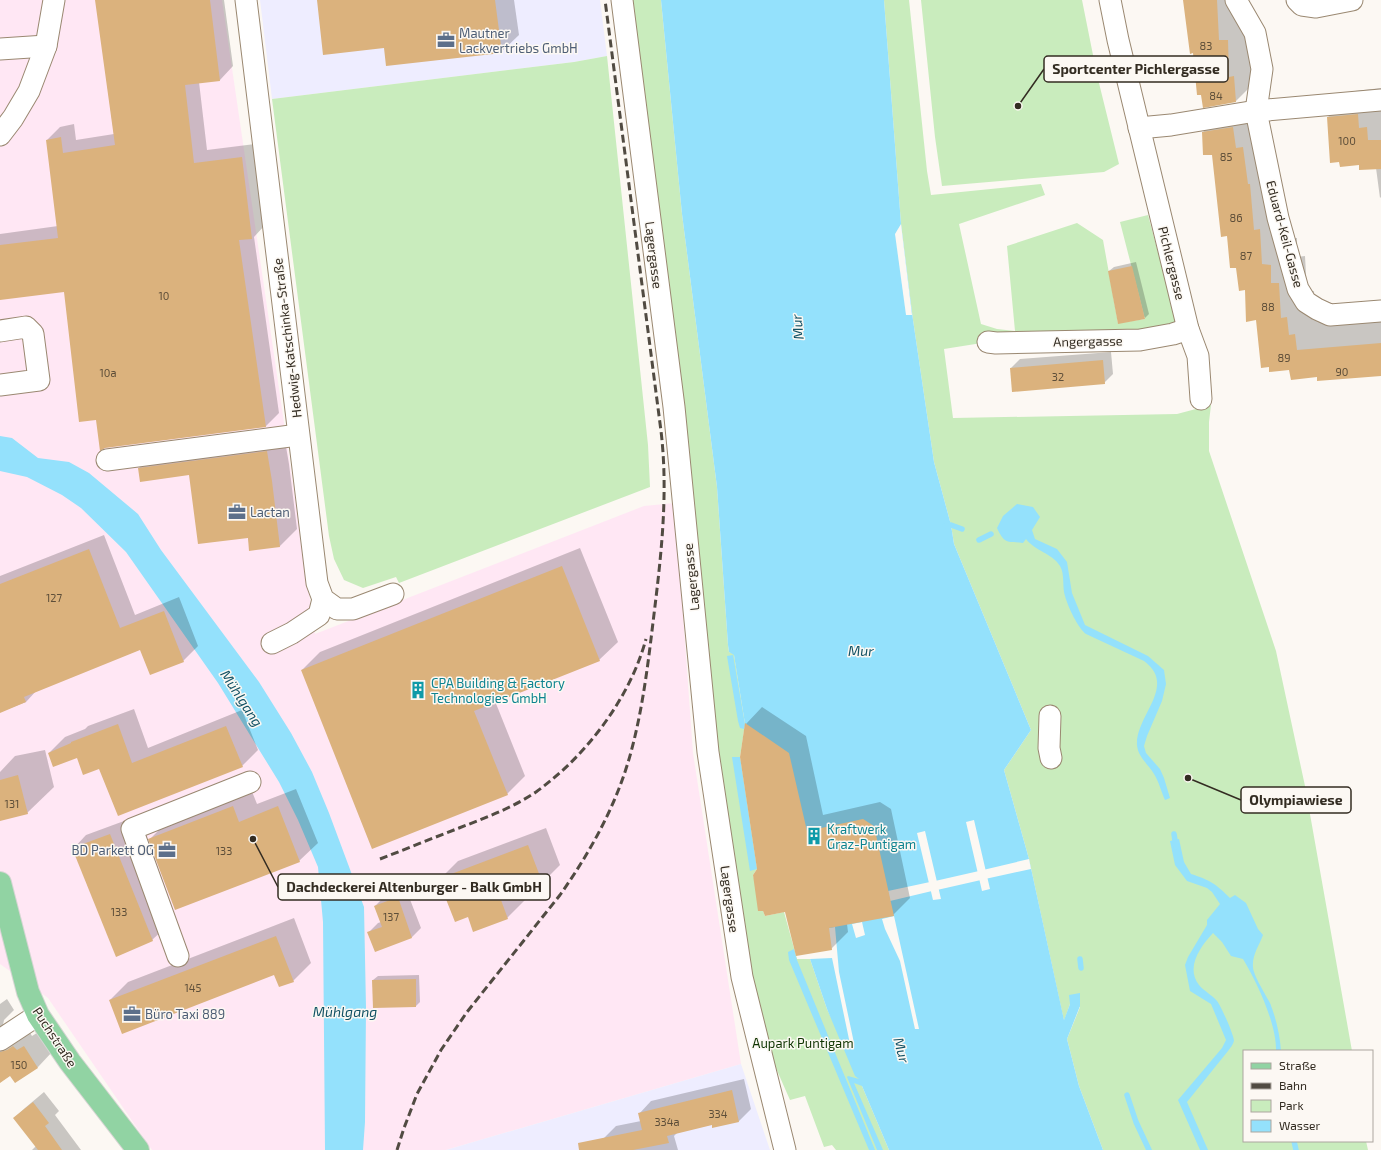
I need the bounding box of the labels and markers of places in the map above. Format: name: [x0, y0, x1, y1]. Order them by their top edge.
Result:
place label: Mautner Lackvertriebs GmbH: [459, 25, 578, 56]
office icon: Mautner Lackvertriebs GmbH: [436, 30, 456, 50]
callout: Sportcenter Pichlergasse: [1044, 56, 1228, 82]
office icon: Lactan: [227, 502, 247, 522]
place label: Lactan: [250, 504, 290, 520]
place label: CPA Building & Factory Technologies GmbH: [431, 675, 565, 706]
building icon: CPA Building & Factory Technologies GmbH: [408, 680, 428, 700]
callout: Olympiawiese: [1241, 787, 1351, 813]
place label: Kraftwerk Graz-Puntigam: [827, 821, 916, 852]
building icon: Kraftwerk Graz-Puntigam: [804, 826, 824, 846]
office icon: BD Parkett OG: [157, 840, 177, 860]
place label: BD Parkett OG: [71, 842, 154, 858]
callout: Dachdeckerei Altenburger - Balk GmbH: [278, 874, 550, 900]
office icon: Büro Taxi 889: [122, 1004, 142, 1024]
place label: Büro Taxi 889: [145, 1006, 225, 1022]

